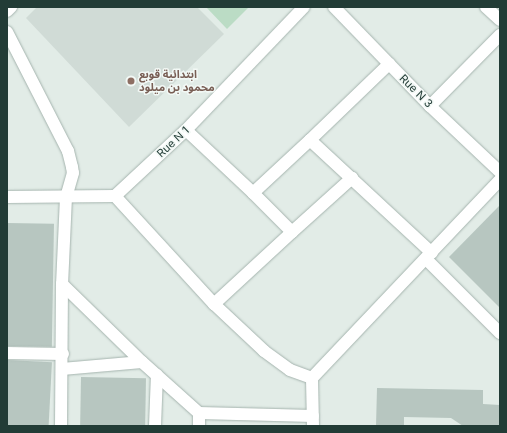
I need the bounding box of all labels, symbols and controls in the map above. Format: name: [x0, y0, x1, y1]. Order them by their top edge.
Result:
place label: ابتدائية قوبع محمود بن ميلود: [139, 68, 215, 94]
street label: Rue N 3: [397, 72, 435, 110]
marker: ابتدائية قوبع محمود بن ميلود: [126, 76, 136, 86]
street label: Rue N 1: [154, 124, 192, 160]

